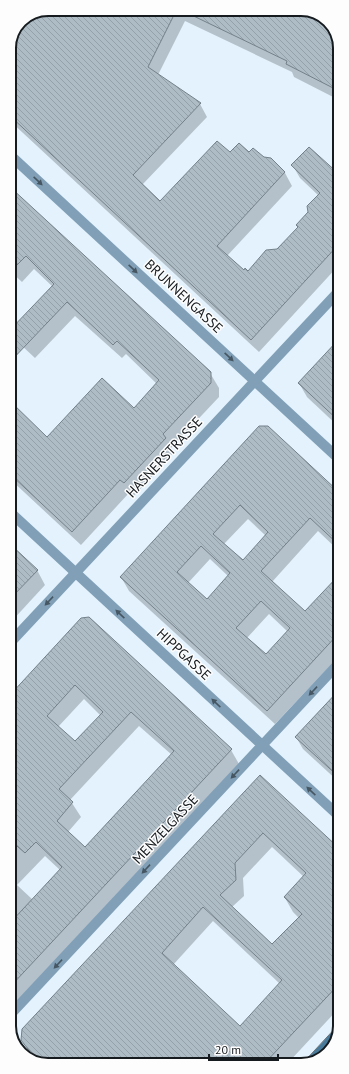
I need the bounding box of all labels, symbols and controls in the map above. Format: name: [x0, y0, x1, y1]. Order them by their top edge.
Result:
one-way arrow: [33, 176, 43, 186]
street label: BRUNNENGASSE: [141, 255, 227, 337]
one-way arrow: [129, 264, 138, 273]
one-way arrow: [224, 352, 234, 362]
street label: HASNERSTRASSE: [122, 413, 206, 501]
one-way arrow: [44, 596, 53, 606]
one-way arrow: [115, 610, 125, 619]
street label: HIPPGASSE: [153, 624, 215, 684]
one-way arrow: [309, 686, 318, 695]
one-way arrow: [210, 698, 221, 707]
one-way arrow: [230, 769, 240, 779]
one-way arrow: [306, 786, 316, 795]
street label: MENZELGASSE: [128, 790, 202, 868]
one-way arrow: [142, 864, 151, 874]
one-way arrow: [53, 959, 62, 969]
scale bar: [209, 1036, 278, 1062]
text: 20 m: [215, 1042, 241, 1057]

